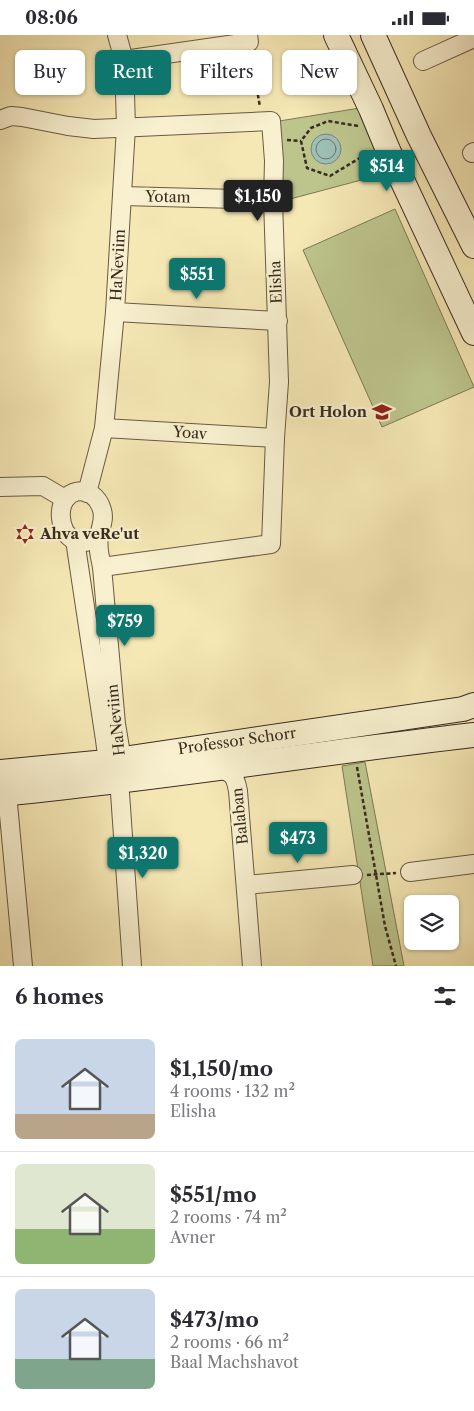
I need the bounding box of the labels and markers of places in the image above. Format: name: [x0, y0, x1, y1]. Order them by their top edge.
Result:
pin: $514: [357, 149, 417, 192]
pin: $1,150: [217, 179, 299, 222]
pin: $551: [167, 257, 227, 300]
school or university icon: Ort Holon: [371, 401, 393, 423]
place label: Ort Holon: [289, 402, 368, 421]
synagogue icon: Ahva veRe'ut: [14, 523, 36, 545]
place label: Ahva veRe'ut: [39, 524, 139, 543]
pin: $759: [95, 605, 155, 647]
pin: $473: [268, 821, 328, 864]
pin: $1,320: [102, 837, 184, 879]

